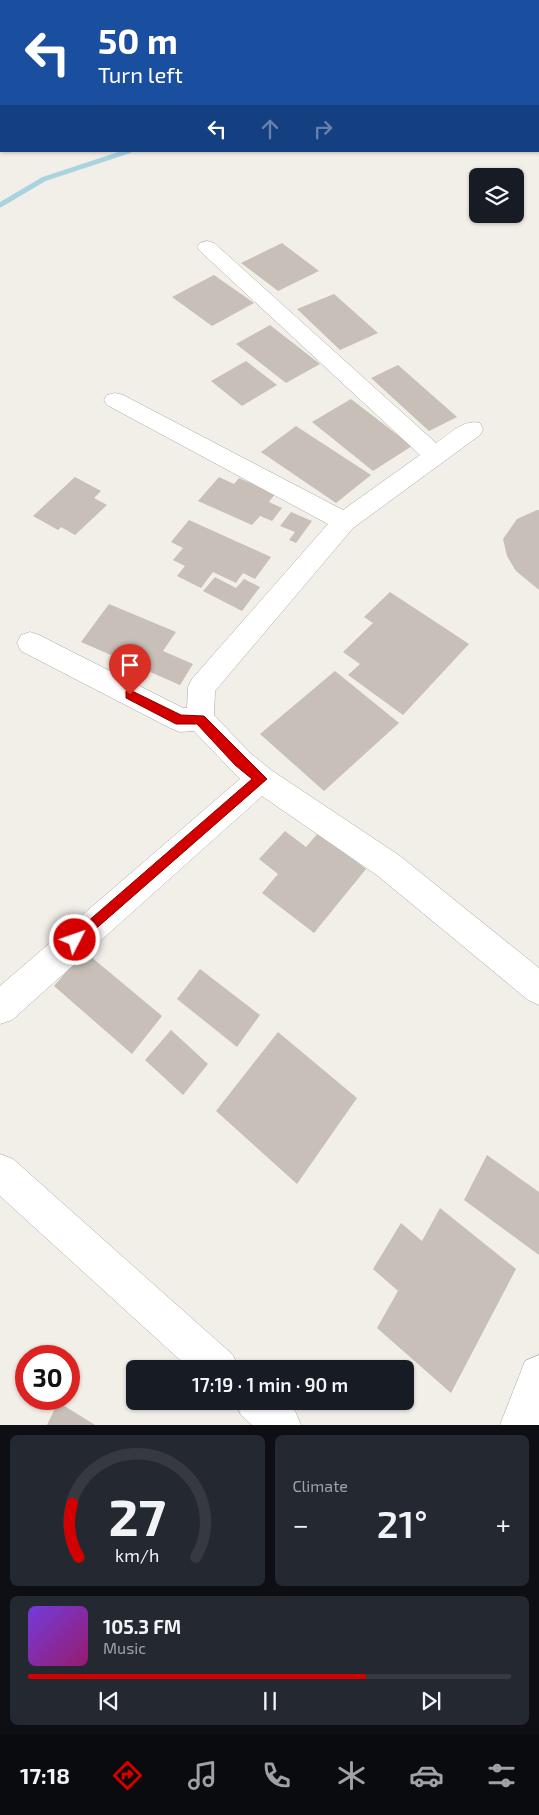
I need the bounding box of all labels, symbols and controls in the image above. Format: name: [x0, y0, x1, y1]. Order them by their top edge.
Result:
text: 50 m: [98, 19, 178, 61]
icon: left: [15, 20, 80, 85]
text: Turn left: [98, 61, 183, 87]
icon: left: [203, 115, 231, 143]
icon: ahead: [256, 115, 284, 143]
icon: right: [309, 115, 337, 143]
map controls: [469, 168, 524, 223]
button: layers: [469, 168, 524, 223]
pin: [109, 644, 151, 695]
icon: arrive: [116, 651, 144, 679]
position arrow: [48, 913, 100, 965]
speed limit sign: 30: [15, 1345, 80, 1410]
text: 17:19 · 1 min · 90 m: [192, 1373, 348, 1396]
text: Climate: [293, 1476, 348, 1495]
text: 27: [108, 1484, 166, 1546]
text: 21°: [377, 1500, 428, 1546]
text: −: [293, 1507, 309, 1541]
text: +: [496, 1507, 511, 1541]
text: km/h: [115, 1544, 159, 1566]
text: 105.3 FM: [103, 1615, 181, 1638]
text: Music: [103, 1638, 146, 1657]
icon: previous: [95, 1687, 123, 1715]
icon: pause: [256, 1687, 284, 1715]
icon: next: [417, 1687, 445, 1715]
icon: directions: [110, 1758, 145, 1793]
icon: music: [185, 1758, 220, 1793]
icon: phone: [259, 1758, 294, 1793]
icon: climate: [334, 1758, 369, 1793]
icon: car: [409, 1758, 444, 1793]
icon: filters: [484, 1758, 519, 1793]
text: 17:18: [20, 1762, 70, 1788]

